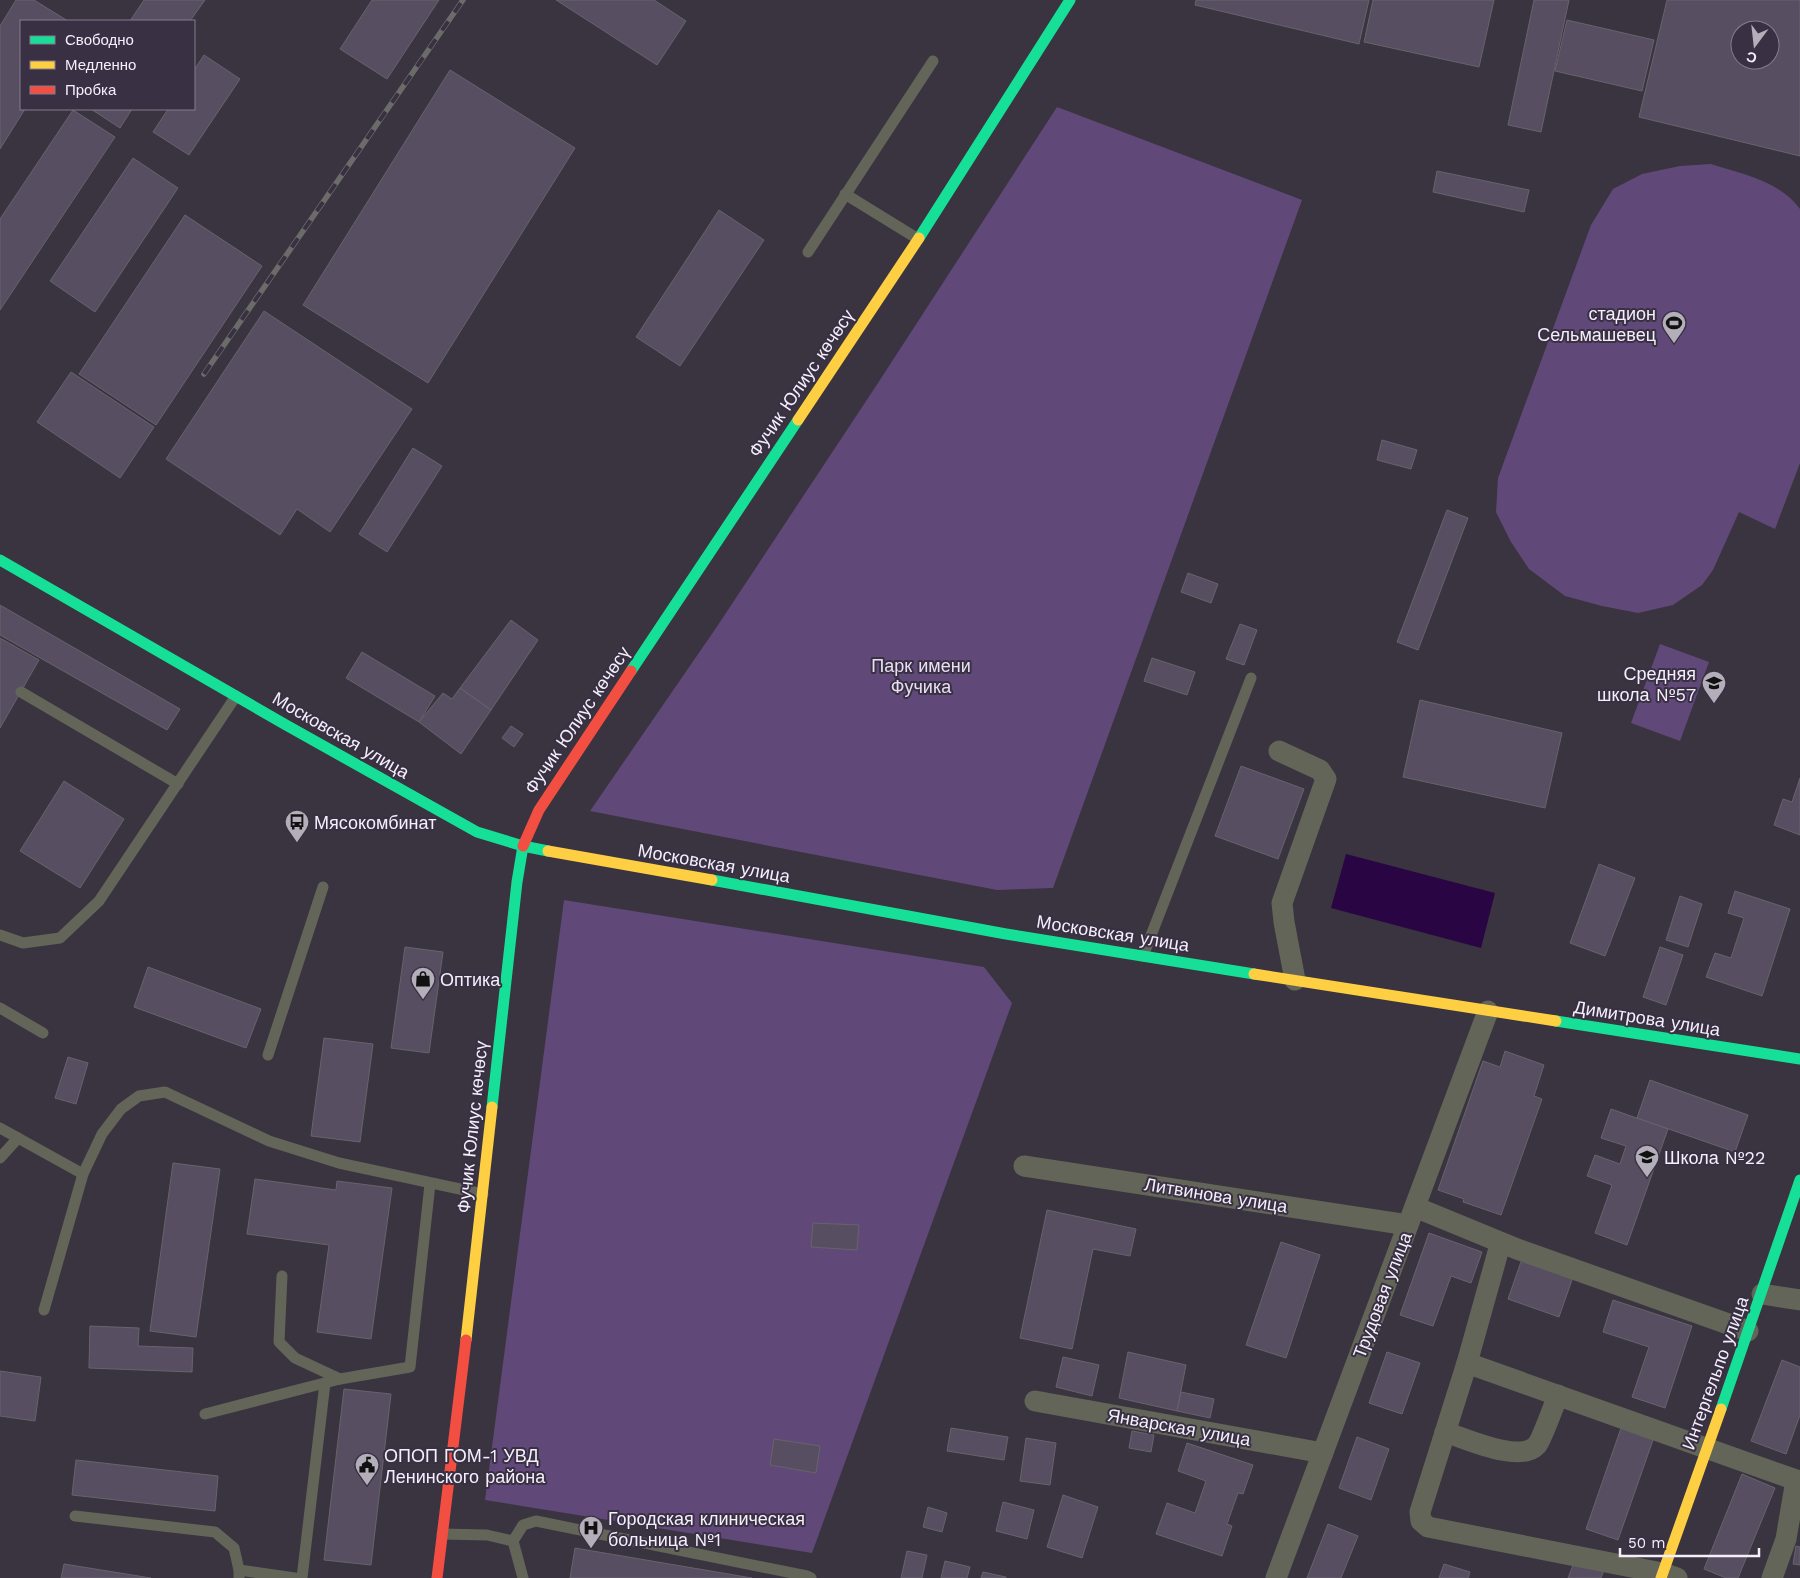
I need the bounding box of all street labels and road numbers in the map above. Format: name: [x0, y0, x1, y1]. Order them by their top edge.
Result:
street label: Фучик Юлиус көчөсү: [744, 305, 858, 461]
street label: Фучик Юлиус көчөсү: [520, 642, 634, 798]
street label: Московская улица: [269, 687, 414, 783]
street label: Московская улица: [636, 839, 793, 887]
street label: Московская улица: [1035, 911, 1192, 956]
street label: Димитрова улица: [1572, 996, 1723, 1040]
street label: Фучик Юлиус көчөсү: [453, 1040, 491, 1214]
street label: Литвинова улица: [1143, 1173, 1290, 1217]
street label: Трудовая улица: [1348, 1228, 1416, 1361]
street label: Интергельпо улица: [1677, 1292, 1753, 1453]
street label: Январская улица: [1106, 1404, 1253, 1450]

